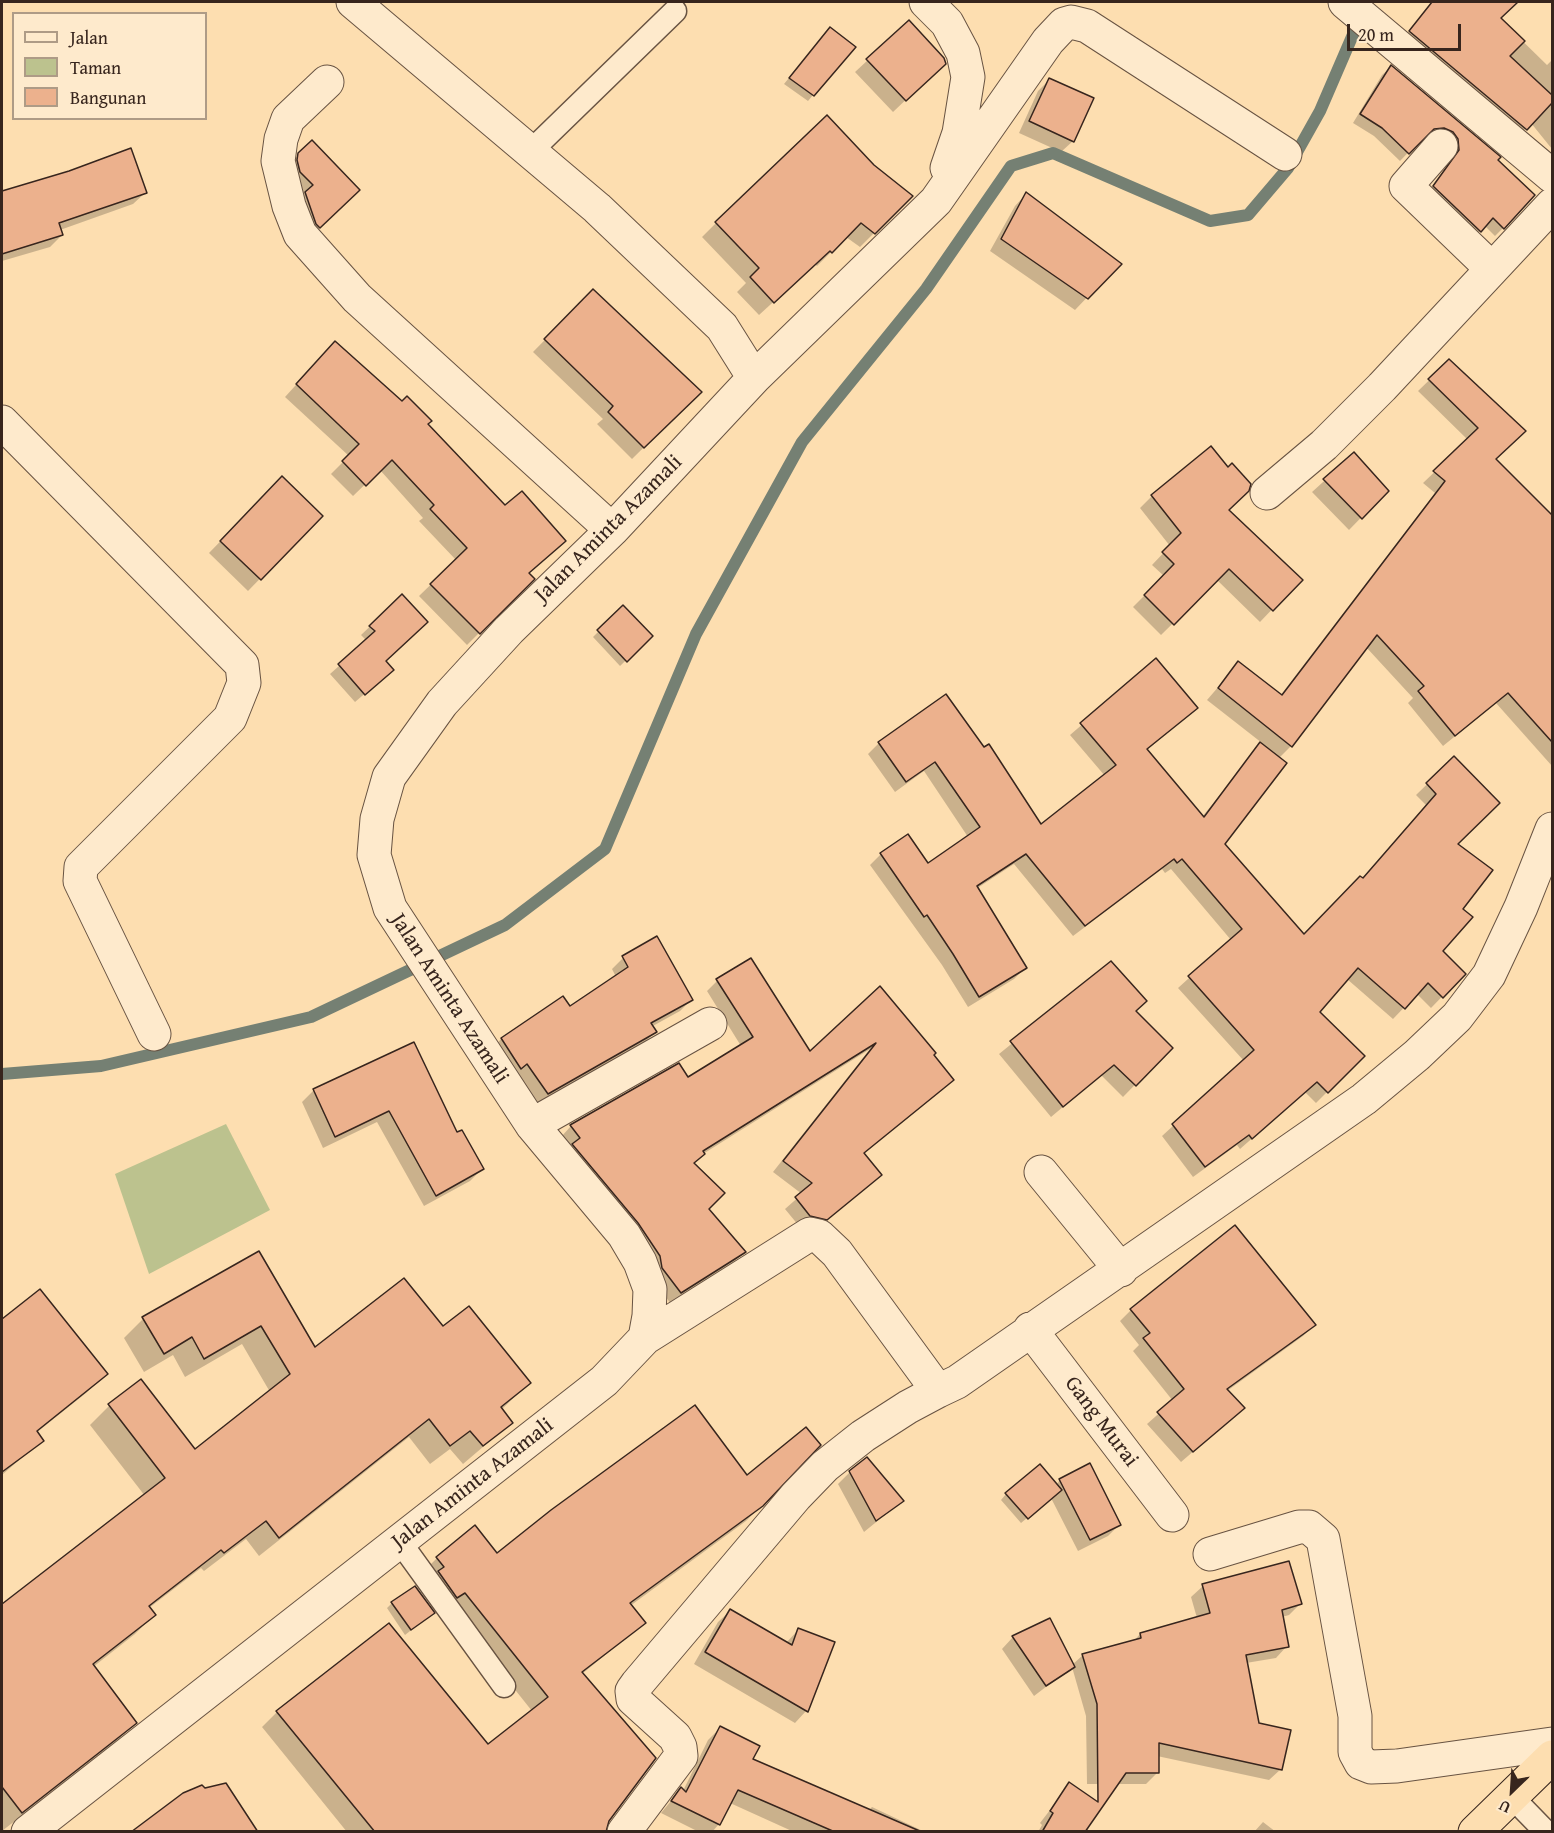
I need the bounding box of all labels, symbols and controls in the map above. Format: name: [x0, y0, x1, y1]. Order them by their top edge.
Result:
legend: [12, 12, 207, 120]
scale bar: [1350, 12, 1464, 50]
text: 20 m: [1358, 21, 1394, 48]
text: Jalan: [70, 24, 108, 51]
text: Taman: [70, 54, 121, 81]
text: Bangunan: [70, 84, 146, 111]
street label: Jalan Aminta Azamali: [530, 450, 688, 608]
street label: Jalan Aminta Azamali: [384, 909, 514, 1089]
street label: Gang Murai: [1058, 1371, 1144, 1473]
street label: Jalan Aminta Azamali: [387, 1413, 559, 1555]
north arrow: [1482, 1761, 1542, 1821]
text: U: [1494, 1794, 1514, 1820]

